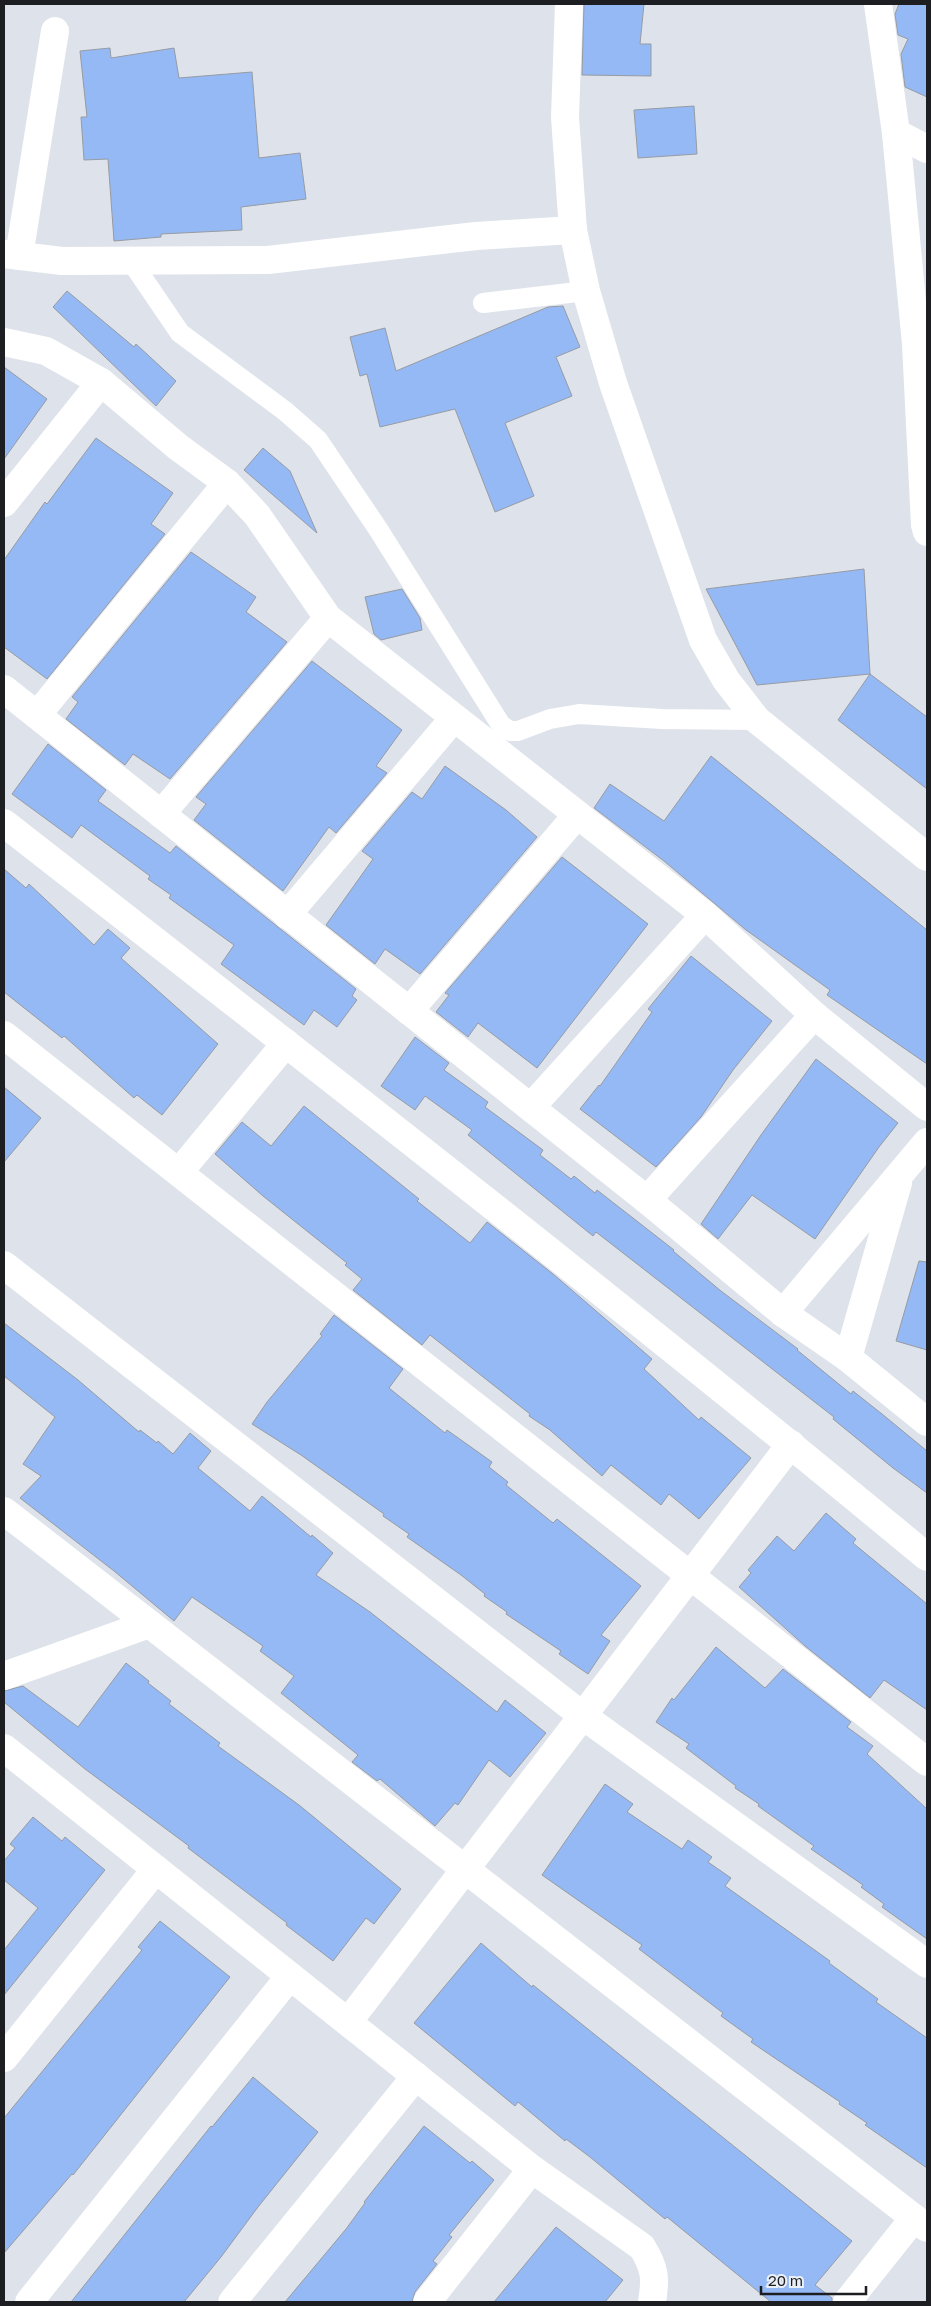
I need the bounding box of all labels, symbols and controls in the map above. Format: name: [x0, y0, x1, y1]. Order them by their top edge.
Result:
scale bar: [761, 2264, 866, 2296]
text: 20 m: [768, 2271, 803, 2289]

